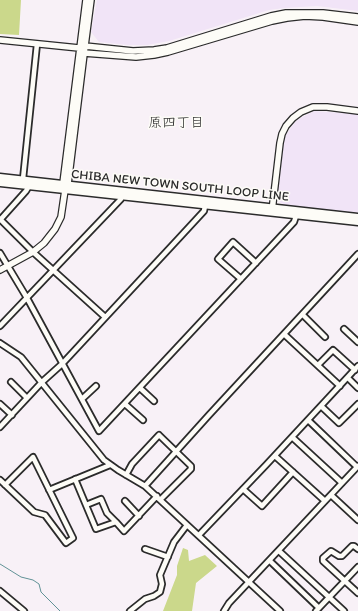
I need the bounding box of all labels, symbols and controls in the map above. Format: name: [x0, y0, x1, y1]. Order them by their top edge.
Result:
district label: 原四丁目: [148, 115, 204, 131]
street label: CHIBA NEW TOWN SOUTH LOOP LINE: [70, 167, 290, 205]

